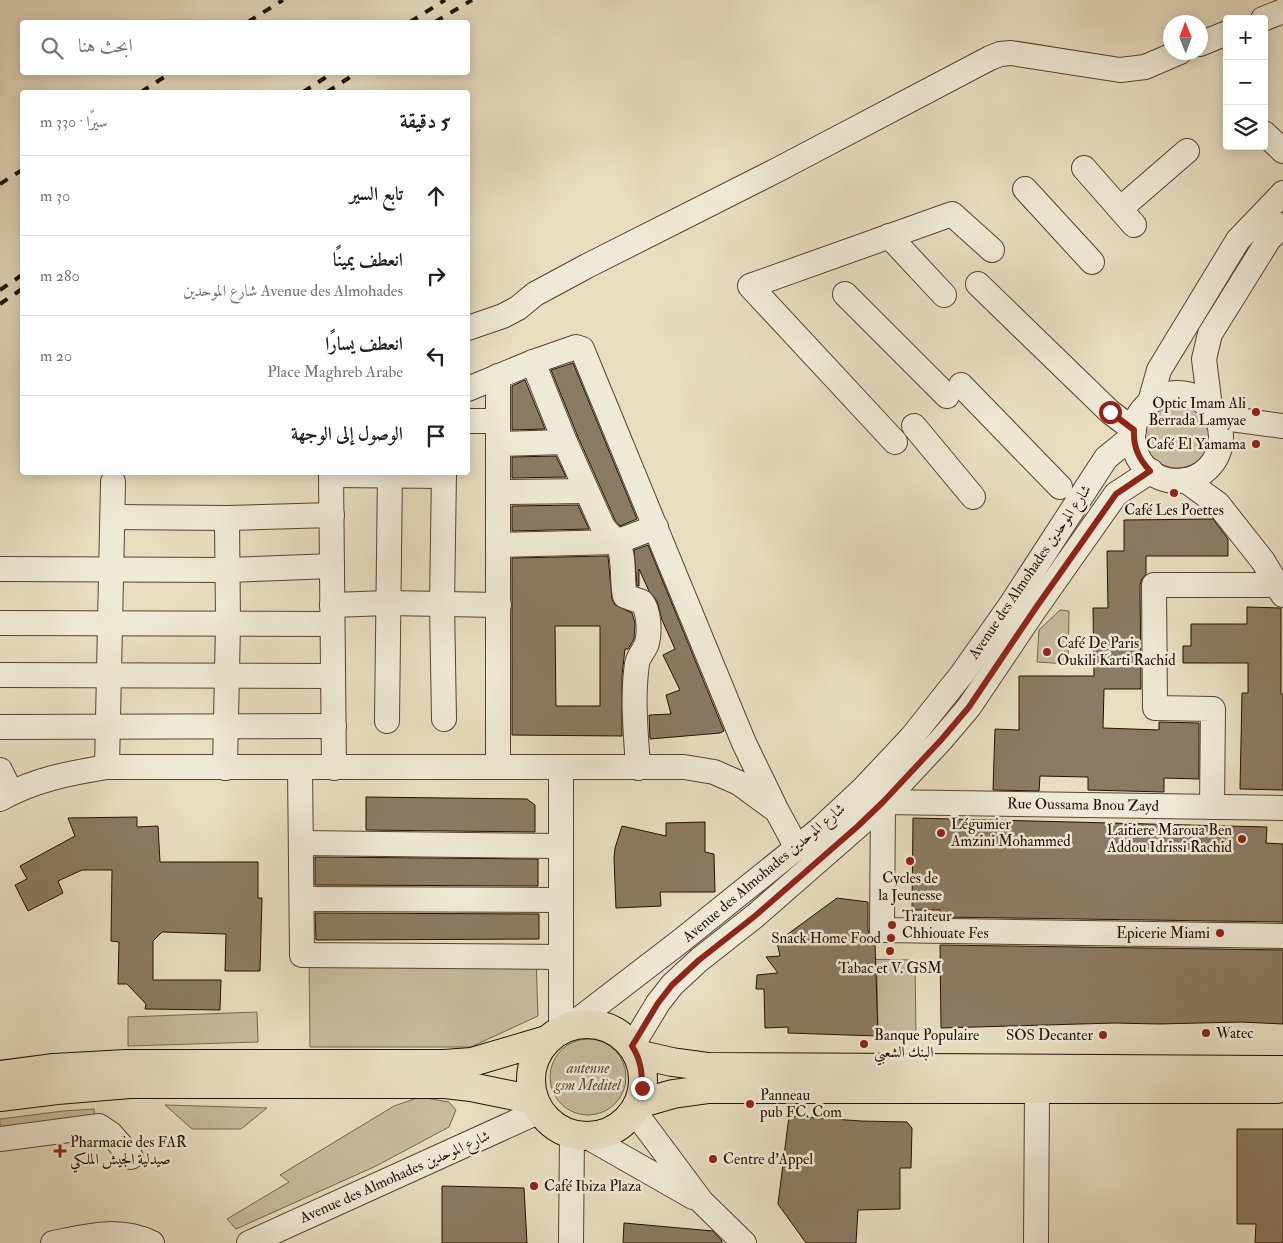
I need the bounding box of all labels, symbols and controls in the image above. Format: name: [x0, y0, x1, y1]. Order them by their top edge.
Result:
north arrow: [1163, 15, 1208, 60]
map controls: [1223, 15, 1268, 150]
button: +: [1223, 15, 1268, 60]
search box: [20, 20, 470, 75]
icon: search: [38, 34, 66, 62]
text: ابحث هنا: [78, 34, 133, 58]
button: −: [1223, 60, 1268, 105]
button: layers: [1223, 105, 1268, 150]
text: 5 دقيقة: [400, 108, 450, 135]
text: سيرًا · 330 m: [40, 112, 108, 132]
text: تابع السير: [349, 182, 403, 206]
icon: ahead: [422, 182, 450, 210]
text: 30 m: [40, 186, 70, 206]
text: انعطف يمينًا: [333, 248, 403, 272]
icon: right: [422, 262, 450, 290]
text: 280 m: [40, 266, 80, 286]
text: Avenue des Almohades شارع الموحدين: [183, 281, 403, 301]
text: انعطف يسارًا: [325, 332, 403, 356]
icon: left: [422, 342, 450, 370]
text: 20 m: [40, 346, 72, 366]
text: Place Maghreb Arabe: [267, 362, 403, 382]
place label: Optic Imam Ali Berrada Lamyae: [1148, 394, 1246, 430]
route start: [1099, 401, 1122, 424]
marker: Optic Imam Ali Berrada Lamyae: [1250, 406, 1262, 418]
text: الوصول إلى الوجهة: [291, 422, 403, 446]
icon: arrive: [422, 422, 450, 450]
place label: Café El Yamama: [1146, 435, 1247, 454]
marker: Café El Yamama: [1250, 438, 1262, 450]
street label: Avenue des Almohades شارع الموحدين: [964, 481, 1098, 665]
marker: Café Les Poettes: [1168, 487, 1180, 499]
place label: Café Les Poettes: [1124, 501, 1224, 520]
place label: Café De Paris Oukili Karti Rachid: [1057, 634, 1176, 670]
marker: Café De Paris Oukili Karti Rachid: [1041, 646, 1053, 658]
street label: Rue Oussama Bnou Zayd: [1007, 794, 1160, 816]
street label: Avenue des Almohades شارع الموحدين: [678, 799, 851, 950]
place label: Légumier Amzini Mohammed: [950, 815, 1071, 851]
place label: Laitiere Maroua Ben Addou Idrissi Rachid: [1106, 821, 1233, 857]
marker: Légumier Amzini Mohammed: [935, 827, 947, 839]
marker: Laitiere Maroua Ben Addou Idrissi Rachid: [1236, 833, 1248, 845]
marker: Cycles de la Jeunesse: [904, 855, 916, 867]
place label: Cycles de la Jeunesse: [878, 869, 942, 906]
place label: Traiteur Chhiouate Fes: [902, 907, 989, 943]
marker: Traiteur Chhiouate Fes: [886, 919, 898, 931]
place label: Epicerie Miami: [1116, 924, 1210, 944]
marker: Epicerie Miami: [1214, 927, 1226, 939]
place label: Snack Home Food: [771, 929, 882, 948]
marker: Snack Home Food: [885, 932, 897, 944]
marker: Tabac et V. GSM: [884, 945, 896, 957]
place label: Tabac et V. GSM: [838, 959, 942, 978]
place label: Watec: [1215, 1024, 1253, 1043]
place label: Banque Populaire البنك الشعبي: [874, 1026, 979, 1066]
place label: SOS Decanter: [1006, 1026, 1093, 1045]
marker: Watec: [1200, 1027, 1212, 1039]
marker: SOS Decanter: [1097, 1029, 1109, 1041]
marker: Banque Populaire البنك الشعبي: [858, 1038, 870, 1050]
park label: antenne gsm Meditel: [553, 1059, 622, 1095]
route end: [631, 1077, 654, 1100]
place label: Panneau pub FC. Com: [759, 1086, 842, 1123]
marker: Panneau pub FC. Com: [744, 1098, 756, 1110]
street label: Avenue des Almohades شارع الموحدين: [296, 1126, 494, 1231]
place label: Pharmacie des FAR صيدلية الجيش الملكي: [70, 1133, 188, 1173]
marker: Pharmacie des FAR صيدلية الجيش الملكي: [54, 1145, 66, 1157]
place label: Centre d'Appel: [723, 1150, 813, 1170]
marker: Centre d'Appel: [707, 1153, 719, 1165]
place label: Café Ibiza Plaza: [544, 1177, 642, 1196]
marker: Café Ibiza Plaza: [528, 1180, 540, 1192]

